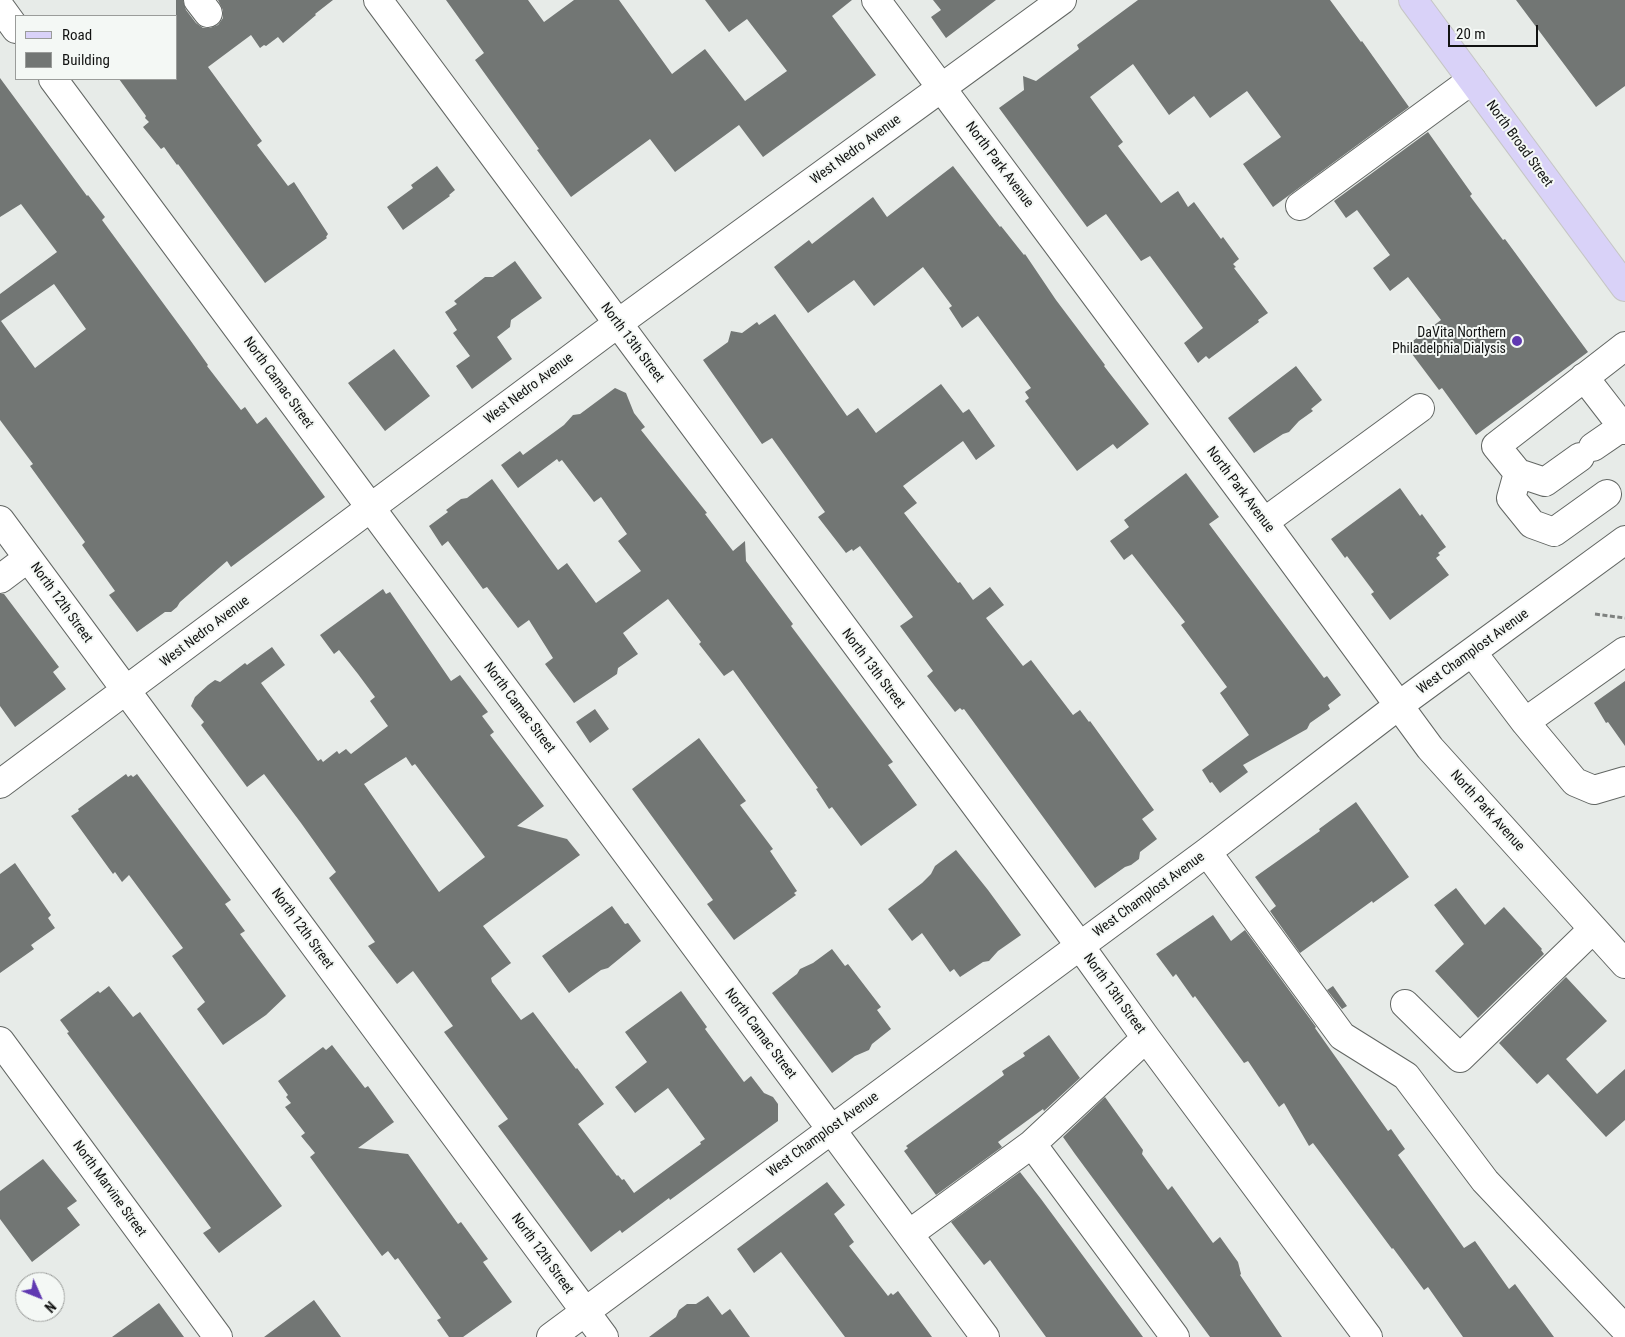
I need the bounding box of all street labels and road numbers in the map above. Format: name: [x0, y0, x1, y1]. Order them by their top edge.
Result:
street label: North Broad Street: [1482, 97, 1556, 191]
street label: West Nedro Avenue: [808, 112, 904, 188]
street label: North Park Avenue: [961, 119, 1037, 211]
street label: North 13th Street: [597, 300, 667, 386]
street label: North Camac Street: [239, 334, 317, 432]
street label: West Nedro Avenue: [481, 350, 577, 428]
street label: North Park Avenue: [1202, 444, 1278, 536]
street label: North 12th Street: [26, 560, 96, 646]
street label: West Nedro Avenue: [157, 593, 253, 671]
street label: West Champlost Avenue: [1414, 606, 1532, 698]
street label: North 13th Street: [838, 626, 908, 712]
street label: North Camac Street: [480, 659, 558, 757]
street label: North Park Avenue: [1446, 767, 1528, 855]
street label: West Champlost Avenue: [1090, 849, 1208, 941]
street label: North 12th Street: [267, 886, 337, 972]
street label: North 13th Street: [1079, 951, 1149, 1037]
street label: North Camac Street: [721, 985, 799, 1083]
street label: West Champlost Avenue: [764, 1089, 882, 1181]
street label: North Marvine Street: [69, 1138, 149, 1240]
street label: North 12th Street: [507, 1211, 577, 1297]

